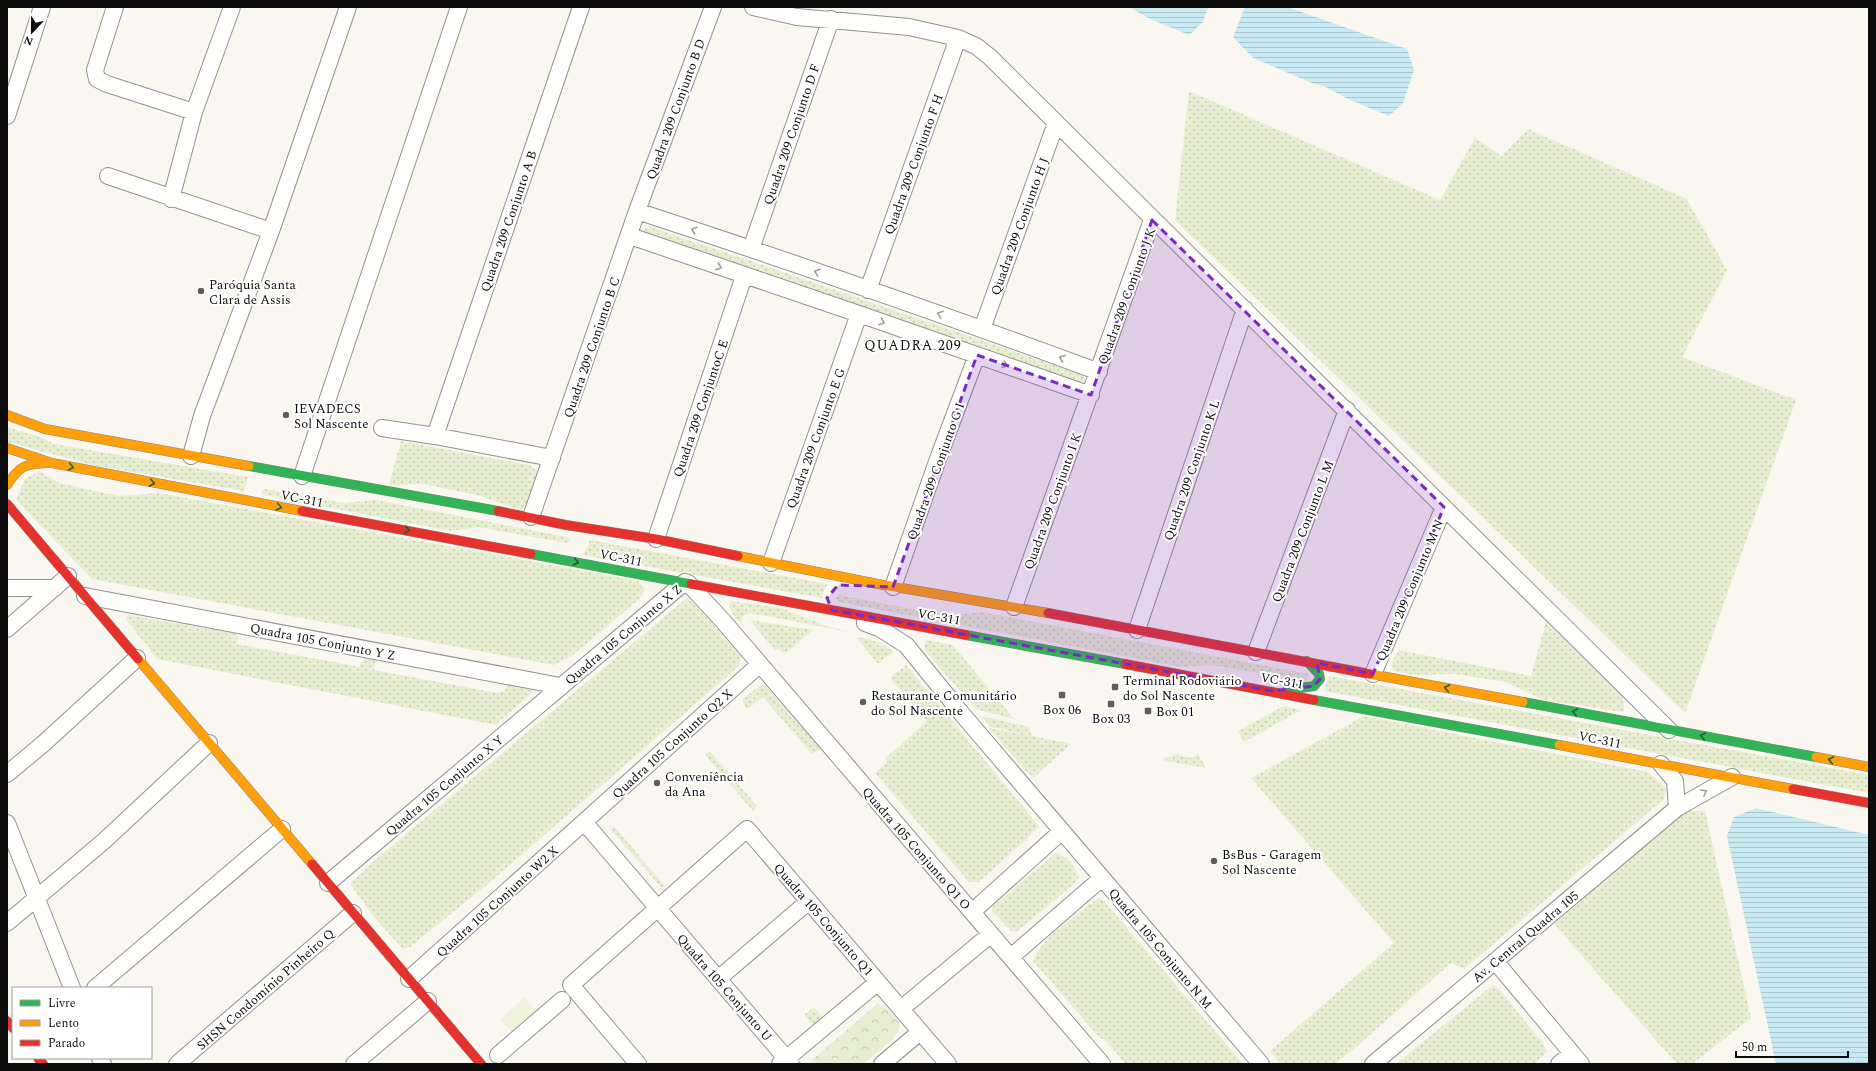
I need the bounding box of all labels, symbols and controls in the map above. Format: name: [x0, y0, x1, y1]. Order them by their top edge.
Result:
north arrow: [12, 12, 52, 52]
text: N: [21, 31, 36, 50]
street label: Quadra 209 Conjunto B D: [641, 36, 711, 183]
street label: Quadra 209 Conjunto D F: [758, 61, 826, 208]
street label: Quadra 209 Conjunto F H: [879, 91, 949, 238]
street label: Quadra 209 Conjunto A B: [475, 148, 543, 295]
street label: Quadra 209 Conjunto H J: [986, 154, 1054, 298]
street label: Quadra 209 Conjunto J K: [1093, 224, 1161, 368]
one-way arrow: [691, 226, 698, 235]
one-way arrow: [716, 263, 723, 271]
one-way arrow: [814, 268, 821, 276]
street label: Quadra 209 Conjunto B C: [558, 274, 626, 421]
place label: Paróquia Santa Clara de Assis: [209, 275, 297, 310]
marker: Paróquia Santa Clara de Assis: [196, 286, 206, 296]
one-way arrow: [936, 310, 943, 319]
one-way arrow: [879, 317, 886, 326]
district label: QUADRA 209: [864, 335, 962, 356]
street label: Quadra 209 ConjuntoC E: [668, 337, 734, 480]
one-way arrow: [1059, 355, 1066, 363]
one-way arrow: [1002, 360, 1009, 369]
street label: Quadra 209 Conjunto E G: [781, 365, 851, 512]
street label: Quadra 209 Conjunto K L: [1158, 397, 1225, 543]
place label: IEVADECS Sol Nascente: [294, 399, 368, 434]
street label: Quadra 209 Conjunto G I: [902, 400, 970, 543]
marker: IEVADECS Sol Nascente: [281, 410, 291, 420]
street label: Quadra 209 Conjunto I K: [1019, 429, 1087, 573]
street label: Quadra 209 Conjunto L M: [1267, 457, 1339, 605]
one-way arrow: [68, 462, 74, 470]
one-way arrow: [149, 478, 155, 486]
street label: VC-311: [279, 485, 325, 513]
one-way arrow: [276, 502, 283, 510]
street label: Quadra 209 Conjunto M N: [1371, 516, 1449, 665]
one-way arrow: [404, 526, 410, 534]
street label: VC-311: [598, 544, 644, 572]
one-way arrow: [573, 557, 579, 566]
street label: Quadra 105 Conjunto X Z: [560, 580, 687, 690]
street label: VC-311: [916, 603, 962, 631]
street label: Quadra 105 Conjunto Y Z: [248, 618, 397, 666]
street label: VC-311: [1259, 667, 1305, 695]
place label: Terminal Rodoviário do Sol Nascente: [1123, 671, 1242, 706]
marker: Terminal Rodoviário do Sol Nascente: [1110, 682, 1120, 692]
street label: Quadra 105 Conjunto Q2 X: [608, 684, 738, 804]
one-way arrow: [1444, 684, 1450, 693]
place label: Restaurante Comunitário do Sol Nascente: [871, 686, 1017, 721]
marker: Box 06: [1057, 690, 1067, 700]
marker: Restaurante Comunitário do Sol Nascente: [858, 697, 868, 707]
marker: Box 03: [1106, 699, 1116, 709]
place label: Box 06: [1043, 700, 1082, 720]
place label: Box 01: [1156, 702, 1194, 722]
marker: Box 01: [1143, 706, 1153, 716]
one-way arrow: [1572, 708, 1578, 717]
place label: Box 03: [1092, 709, 1131, 729]
street label: VC-311: [1577, 726, 1623, 754]
street label: Quadra 105 Conjunto X Y: [381, 730, 508, 841]
one-way arrow: [1700, 733, 1706, 741]
one-way arrow: [1828, 756, 1834, 764]
place label: Conveniência da Ana: [665, 767, 744, 802]
marker: Conveniência da Ana: [652, 778, 662, 788]
street label: Quadra 105 Conjunto Q1 O: [857, 783, 975, 915]
one-way arrow: [1700, 789, 1707, 796]
street label: Quadra 105 Conjunto W2 X: [432, 841, 564, 962]
place label: BsBus - Garagem Sol Nascente: [1222, 845, 1321, 880]
marker: BsBus - Garagem Sol Nascente: [1209, 856, 1219, 866]
street label: Quadra 105 Conjunto Q1: [769, 859, 878, 980]
street label: Quadra 105 Conjunto N M: [1103, 884, 1217, 1014]
street label: Av. Central Quadra 105: [1468, 886, 1583, 988]
street label: SHSN Condomínio Pinheiro Q: [192, 924, 339, 1055]
street label: Quadra 105 Conjunto U: [672, 929, 777, 1046]
legend: [12, 987, 152, 1059]
text: Livre: [48, 994, 76, 1013]
text: Lento: [48, 1014, 79, 1033]
scale bar: [1736, 1033, 1848, 1059]
text: Parado: [48, 1034, 85, 1053]
text: 50 m: [1742, 1038, 1767, 1057]

